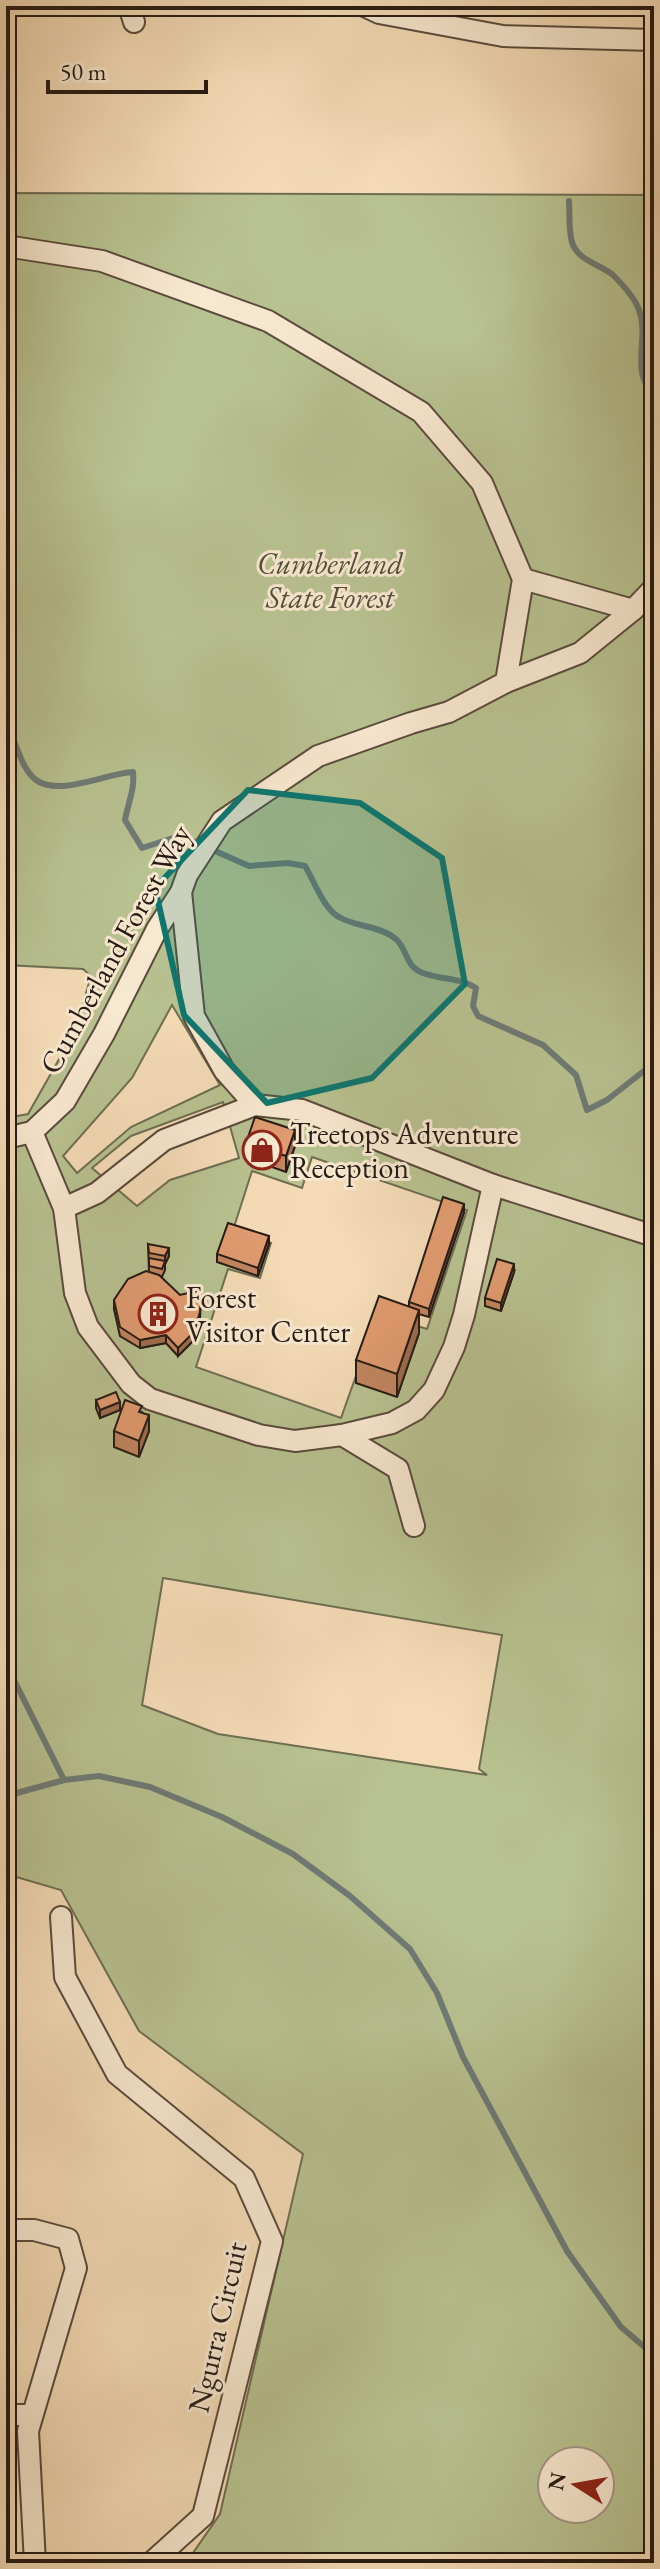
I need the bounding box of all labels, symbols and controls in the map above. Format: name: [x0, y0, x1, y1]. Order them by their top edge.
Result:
scale bar: [48, 44, 206, 94]
text: 50 m: [60, 56, 107, 87]
park label: Cumberland State Forest: [257, 544, 403, 617]
street label: Cumberland Forest Way: [30, 817, 200, 1081]
place label: Treetops Adventure Reception: [290, 1114, 519, 1187]
shop icon: Treetops Adventure Reception: [241, 1129, 283, 1171]
place label: Forest Visitor Center: [186, 1278, 350, 1351]
building icon: Forest Visitor Center: [137, 1293, 179, 1335]
street label: Ngurra Circuit: [178, 2237, 256, 2416]
north arrow: [536, 2445, 616, 2525]
text: N: [541, 2470, 573, 2493]

